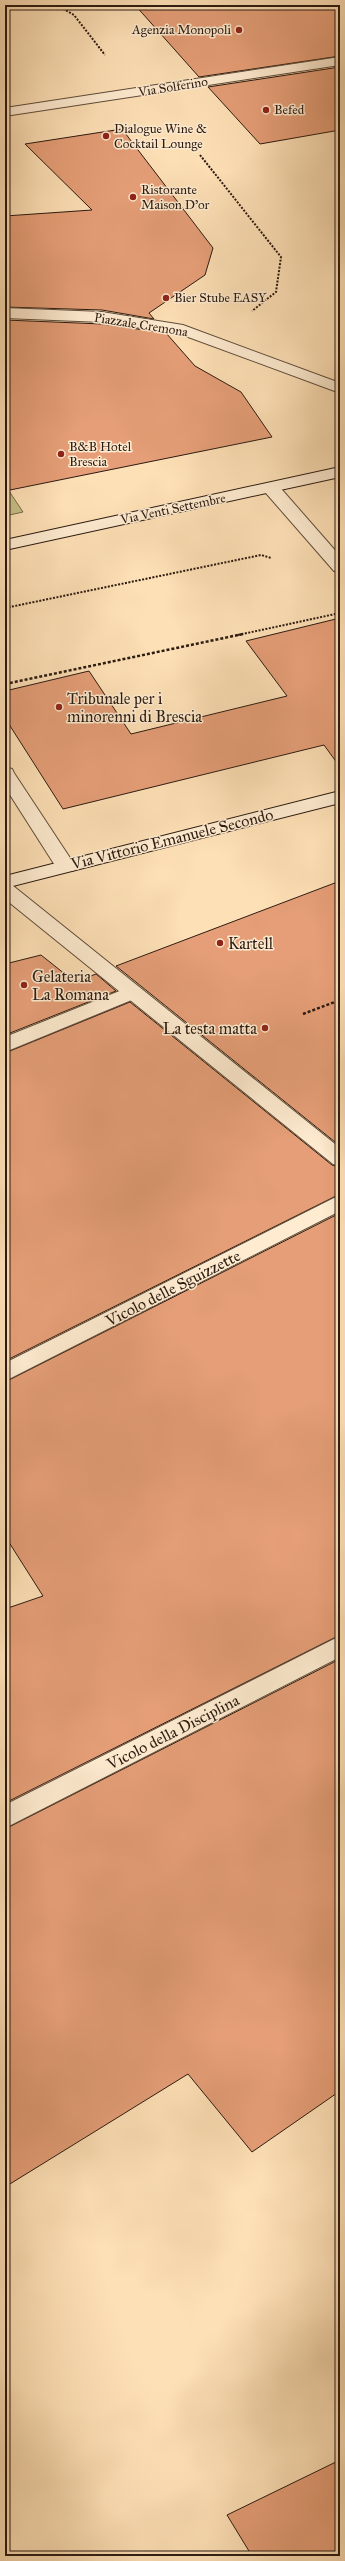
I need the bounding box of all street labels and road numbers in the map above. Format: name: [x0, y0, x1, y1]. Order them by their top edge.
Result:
street label: Via Solferino: [136, 74, 209, 101]
street label: Piazzale Cremona: [93, 310, 190, 340]
street label: Via Venti Settembre: [118, 490, 228, 528]
street label: Via Vittorio Emanuele Secondo: [68, 805, 275, 874]
street label: Vicolo delle Sguizzette: [101, 1246, 244, 1332]
street label: Vicolo della Disciplina: [103, 1690, 242, 1774]

